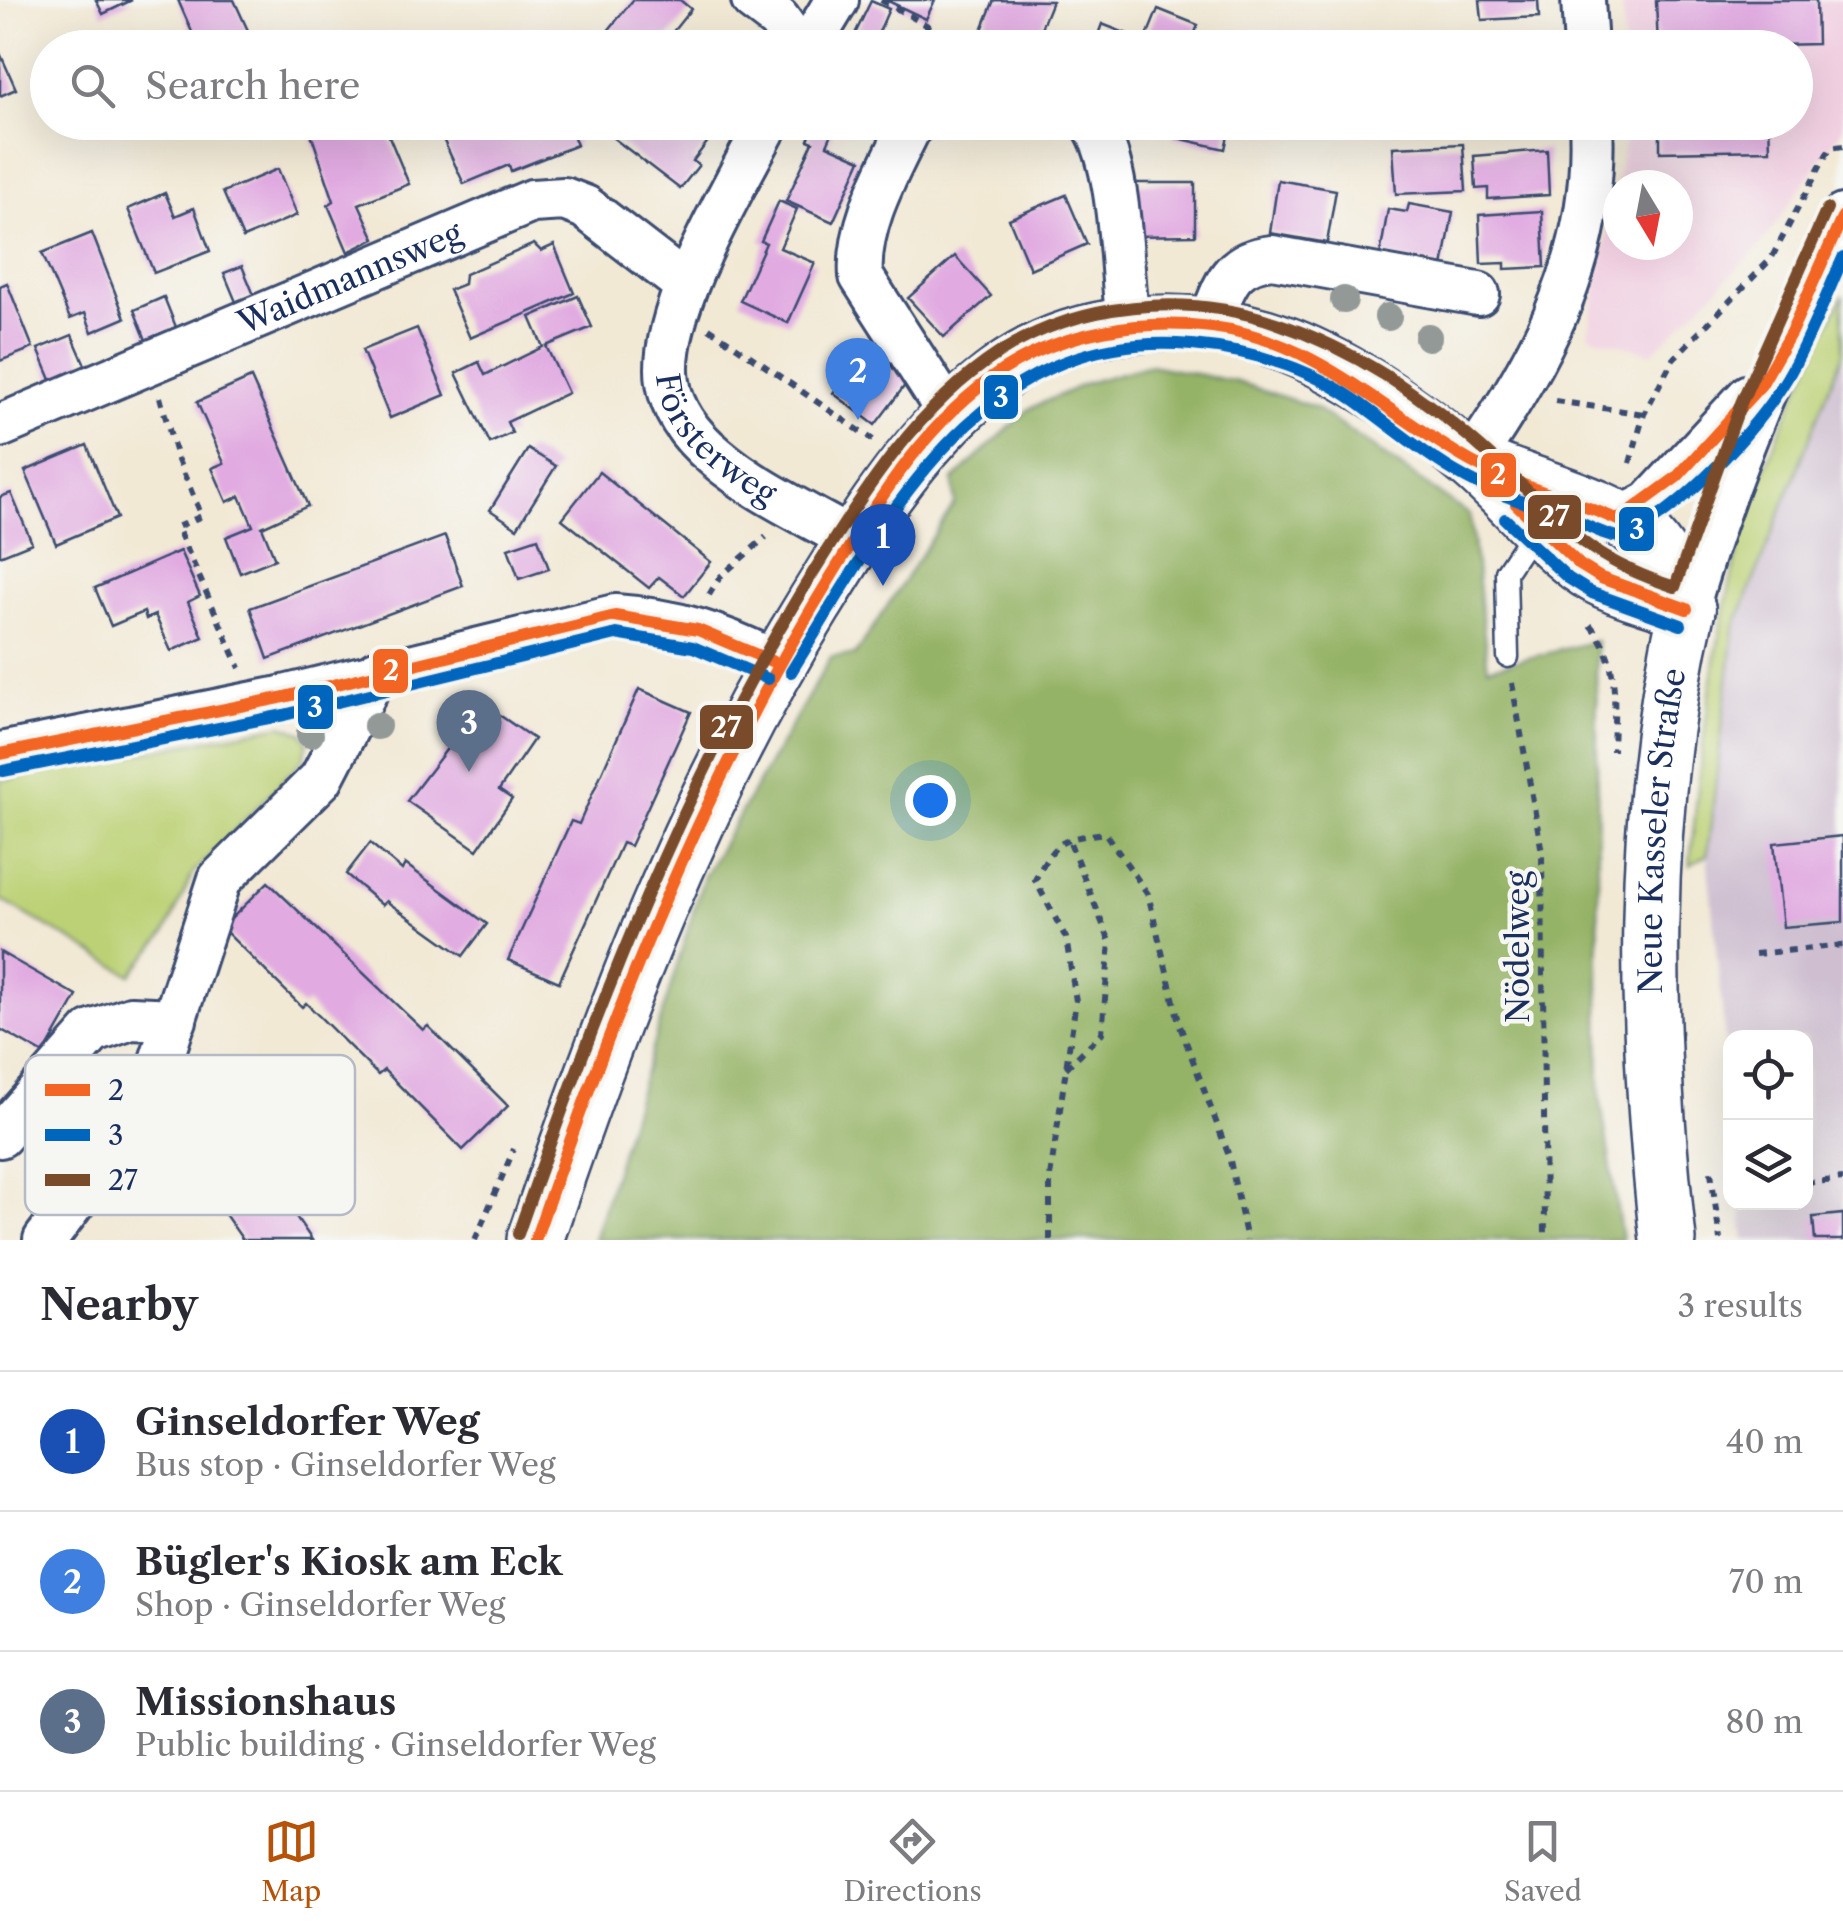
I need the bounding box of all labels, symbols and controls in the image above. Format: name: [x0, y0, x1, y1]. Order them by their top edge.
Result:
search box: [30, 30, 1813, 140]
icon: search: [65, 58, 120, 113]
text: Search here: [145, 62, 360, 109]
north arrow: [1603, 170, 1693, 260]
street label: Waidmannsweg: [231, 213, 469, 342]
pin: 2: [826, 338, 890, 420]
street label: Försterweg: [648, 370, 785, 513]
line badge: 3: [982, 373, 1020, 421]
text: 3: [993, 380, 1009, 414]
line badge: 2: [1479, 451, 1518, 499]
text: 2: [1490, 457, 1506, 491]
line badge: 27: [1526, 493, 1583, 541]
text: 27: [1538, 499, 1570, 533]
pin: 1: [850, 504, 916, 586]
line badge: 3: [1617, 505, 1656, 553]
text: 3: [1629, 512, 1645, 546]
line badge: 2: [371, 647, 410, 695]
text: 2: [383, 653, 399, 687]
street label: Neue Kasseler Straße: [1631, 665, 1693, 994]
line badge: 3: [296, 683, 335, 731]
text: 3: [307, 690, 323, 724]
pin: 3: [436, 690, 502, 772]
line badge: 27: [698, 703, 755, 751]
text: 27: [710, 710, 742, 744]
your location: [905, 775, 956, 826]
street label: Nödelweg: [1498, 870, 1537, 1023]
map controls: [1723, 1030, 1813, 1210]
button: locate: [1723, 1030, 1813, 1120]
legend: [25, 1055, 355, 1215]
text: 2: [108, 1073, 124, 1107]
text: 3: [108, 1118, 123, 1152]
button: layers: [1723, 1120, 1813, 1210]
text: 27: [108, 1163, 138, 1197]
text: Nearby: [40, 1279, 198, 1331]
text: 3 results: [1677, 1286, 1803, 1325]
text: Ginseldorfer Weg: [135, 1398, 480, 1445]
text: 1: [65, 1422, 80, 1461]
text: 40 m: [1726, 1422, 1803, 1461]
text: Bus stop · Ginseldorfer Weg: [135, 1445, 556, 1484]
text: Bügler's Kiosk am Eck: [135, 1538, 563, 1585]
text: 2: [63, 1562, 82, 1601]
text: 70 m: [1729, 1562, 1803, 1601]
text: Shop · Ginseldorfer Weg: [135, 1585, 505, 1624]
text: Missionshaus: [135, 1678, 396, 1725]
text: 3: [63, 1702, 82, 1741]
text: 80 m: [1725, 1702, 1803, 1741]
text: Public building · Ginseldorfer Weg: [135, 1725, 656, 1764]
tab: Map: [261, 1814, 321, 1908]
tab: Directions: [843, 1814, 982, 1908]
tab: Saved: [1504, 1814, 1582, 1908]

